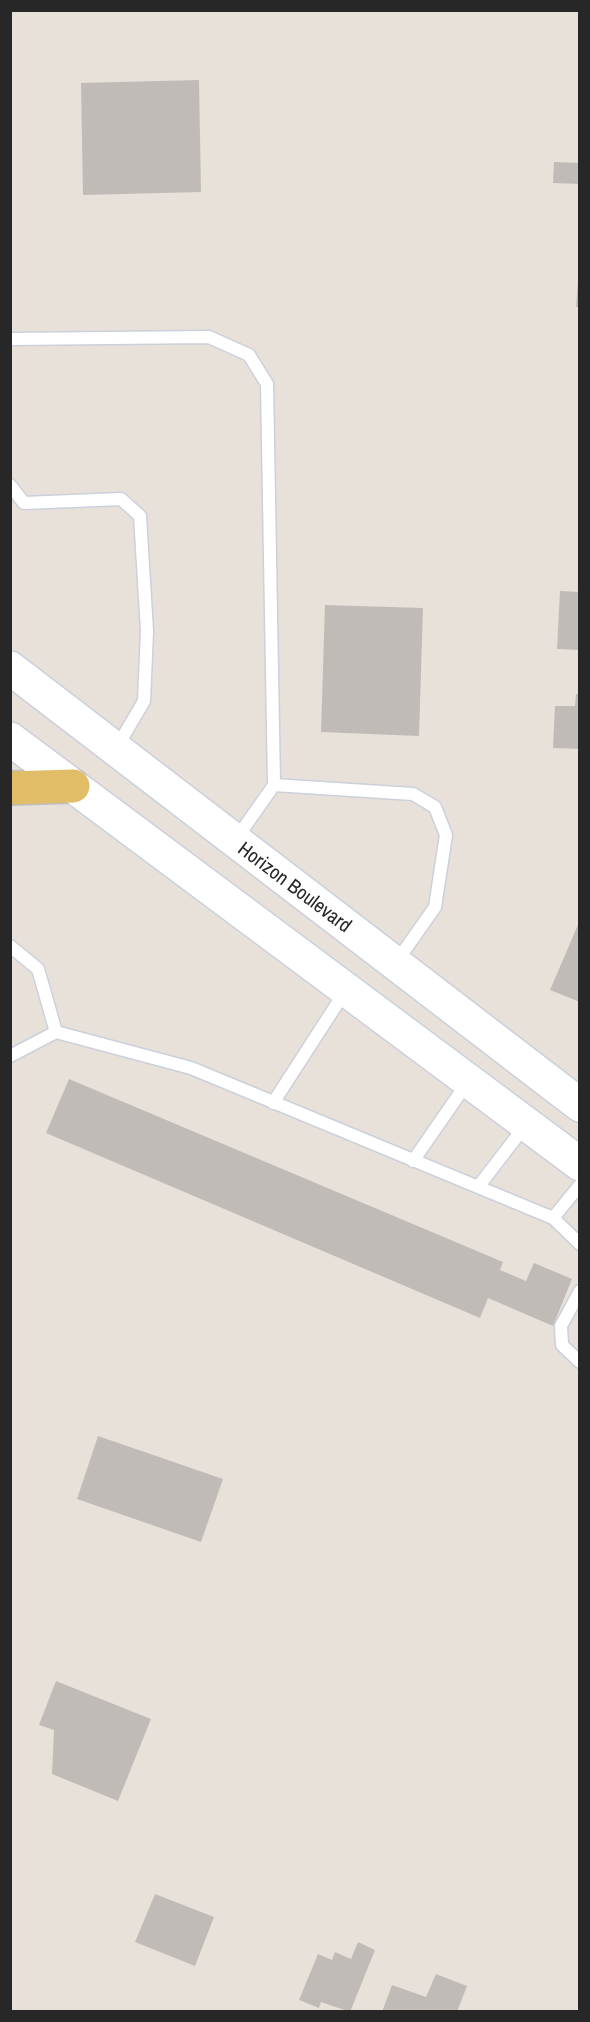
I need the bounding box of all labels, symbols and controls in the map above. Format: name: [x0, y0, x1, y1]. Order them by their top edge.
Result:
street label: Horizon Boulevard: [233, 838, 355, 938]

